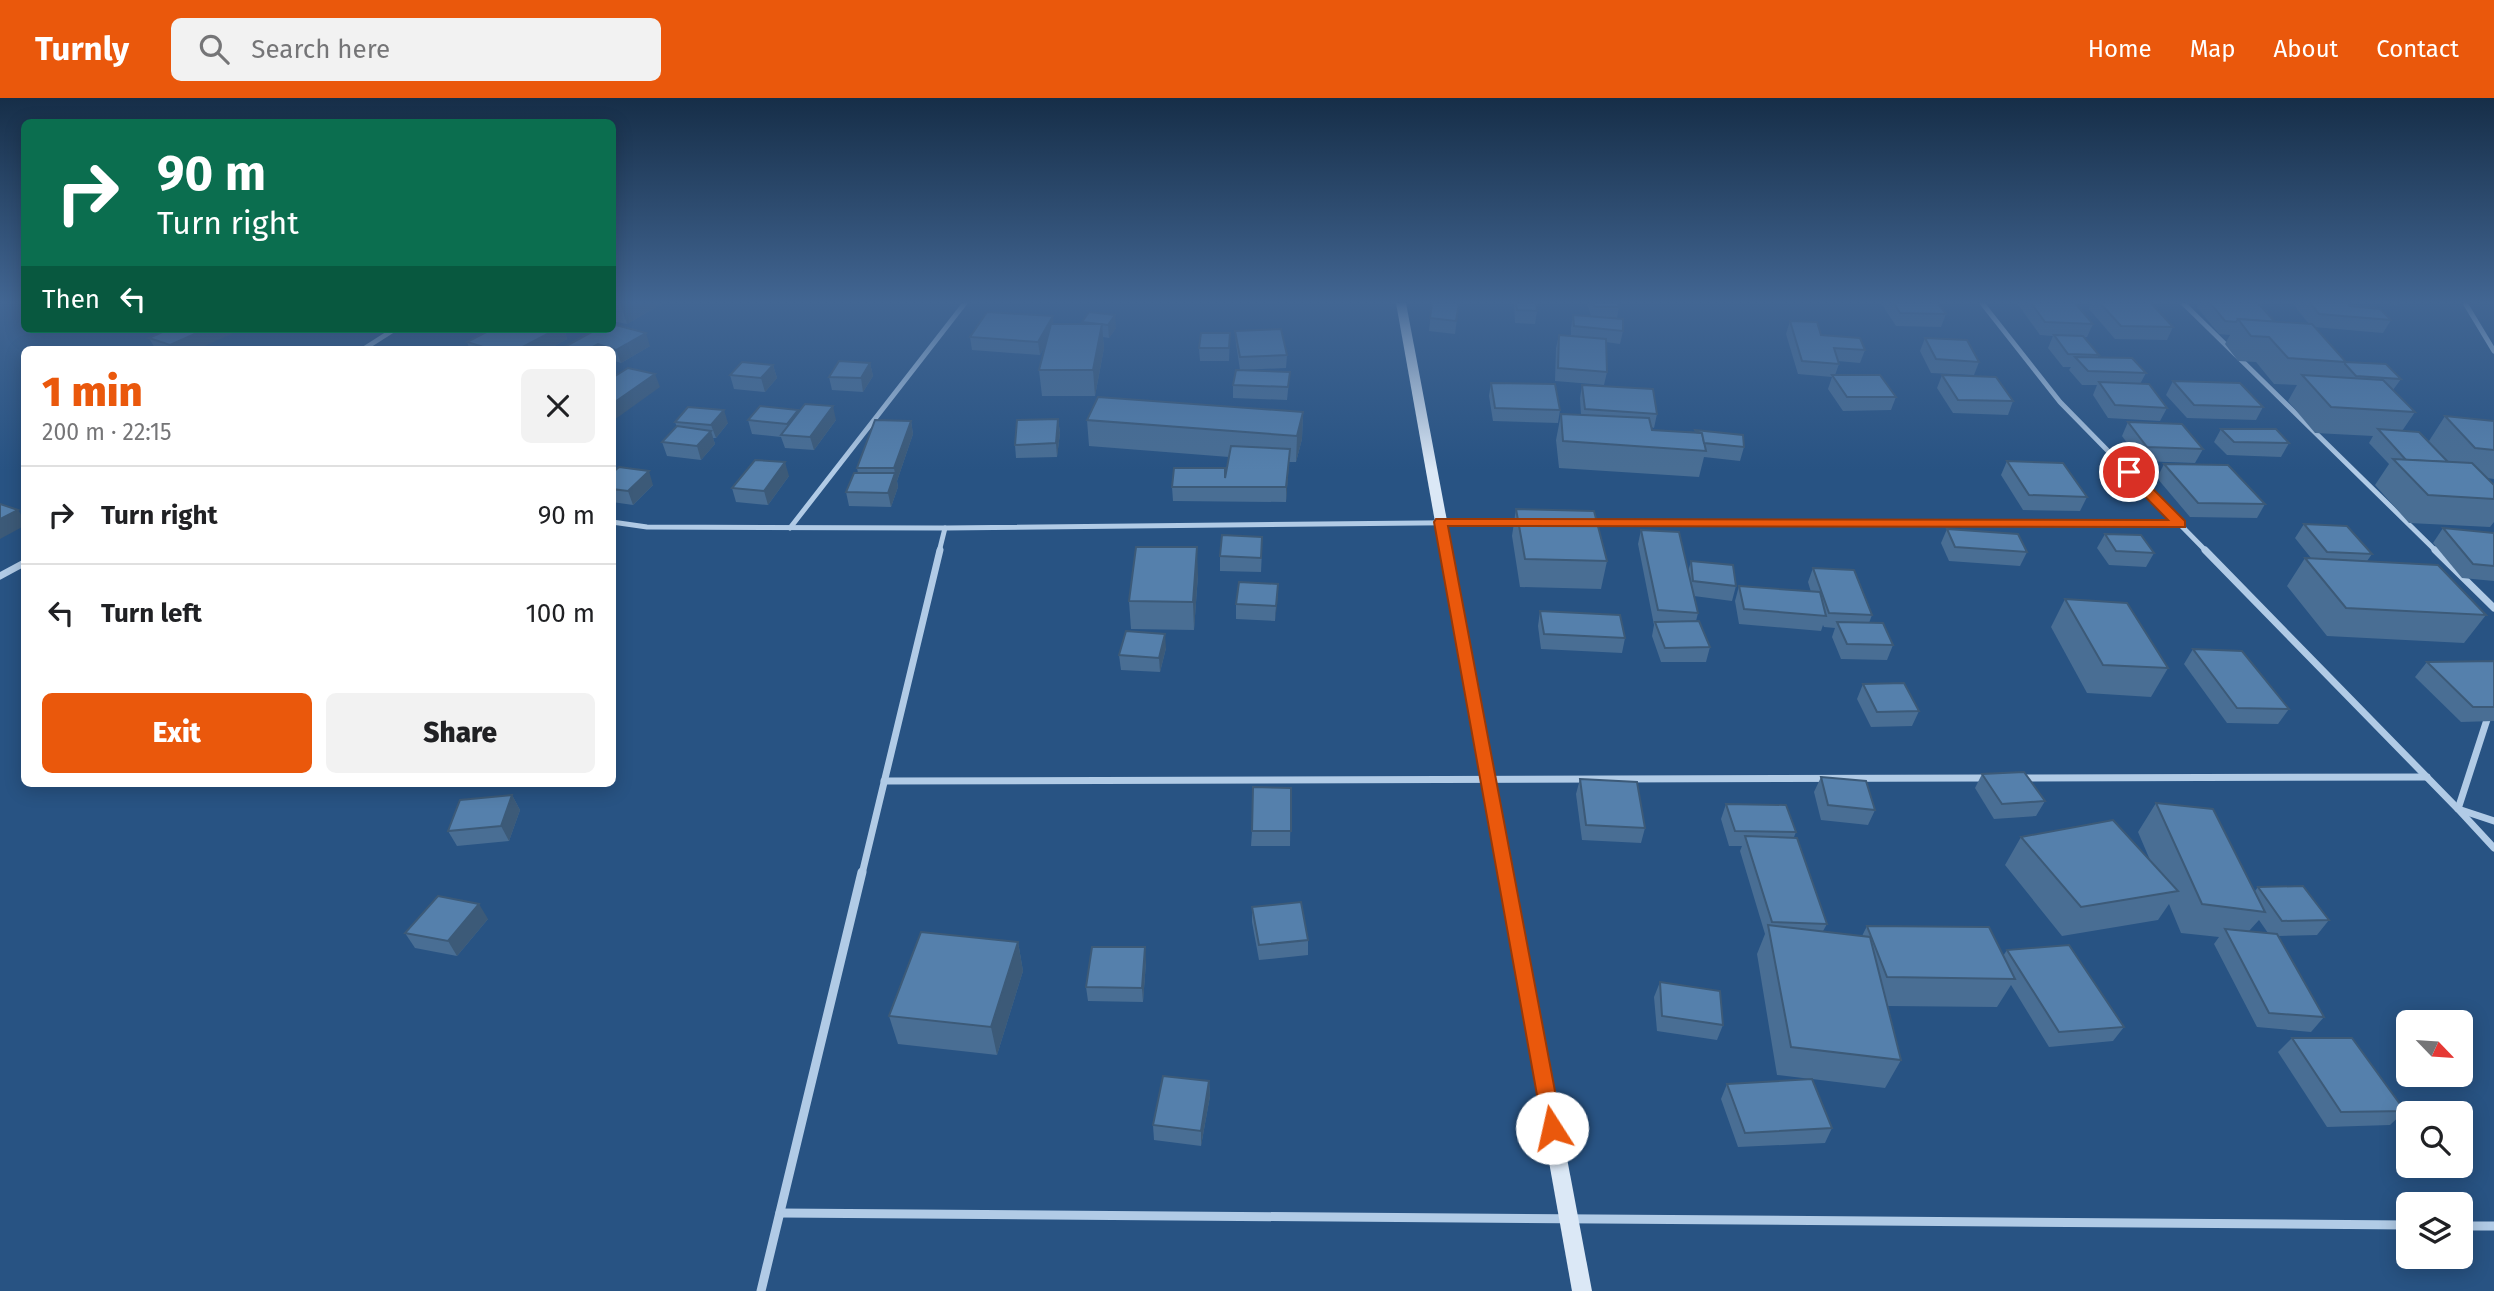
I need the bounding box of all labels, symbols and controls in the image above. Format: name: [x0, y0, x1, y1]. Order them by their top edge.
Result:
search box: [171, 18, 661, 81]
text: Turnly: [35, 29, 129, 69]
icon: search: [195, 30, 233, 68]
text: Search here: [251, 34, 390, 65]
text: Home: [2088, 35, 2152, 63]
text: Map: [2190, 35, 2236, 63]
text: About: [2274, 35, 2338, 63]
text: Contact: [2376, 35, 2459, 63]
text: 90 m: [157, 144, 266, 203]
icon: right: [42, 147, 133, 238]
text: Turn right: [157, 204, 299, 242]
icon: left: [114, 280, 152, 318]
text: Then: [42, 284, 100, 315]
text: 1 min: [42, 367, 143, 417]
button: close: [521, 369, 595, 443]
text: 200 m · 22:15: [42, 418, 171, 446]
pin: [2099, 442, 2159, 502]
icon: arrive: [2110, 453, 2148, 491]
icon: right: [42, 496, 80, 534]
text: Turn right: [101, 500, 218, 531]
text: 90 m: [538, 500, 595, 531]
icon: left: [42, 594, 80, 632]
text: Turn left: [101, 598, 202, 629]
text: 100 m: [526, 598, 595, 629]
button: Exit: [42, 693, 312, 773]
button: Share: [326, 693, 595, 773]
north arrow: [2396, 1010, 2473, 1087]
map controls: [2396, 1010, 2473, 1269]
position arrow: [1515, 1091, 1589, 1165]
button: search: [2396, 1101, 2473, 1178]
button: layers: [2396, 1192, 2473, 1269]

